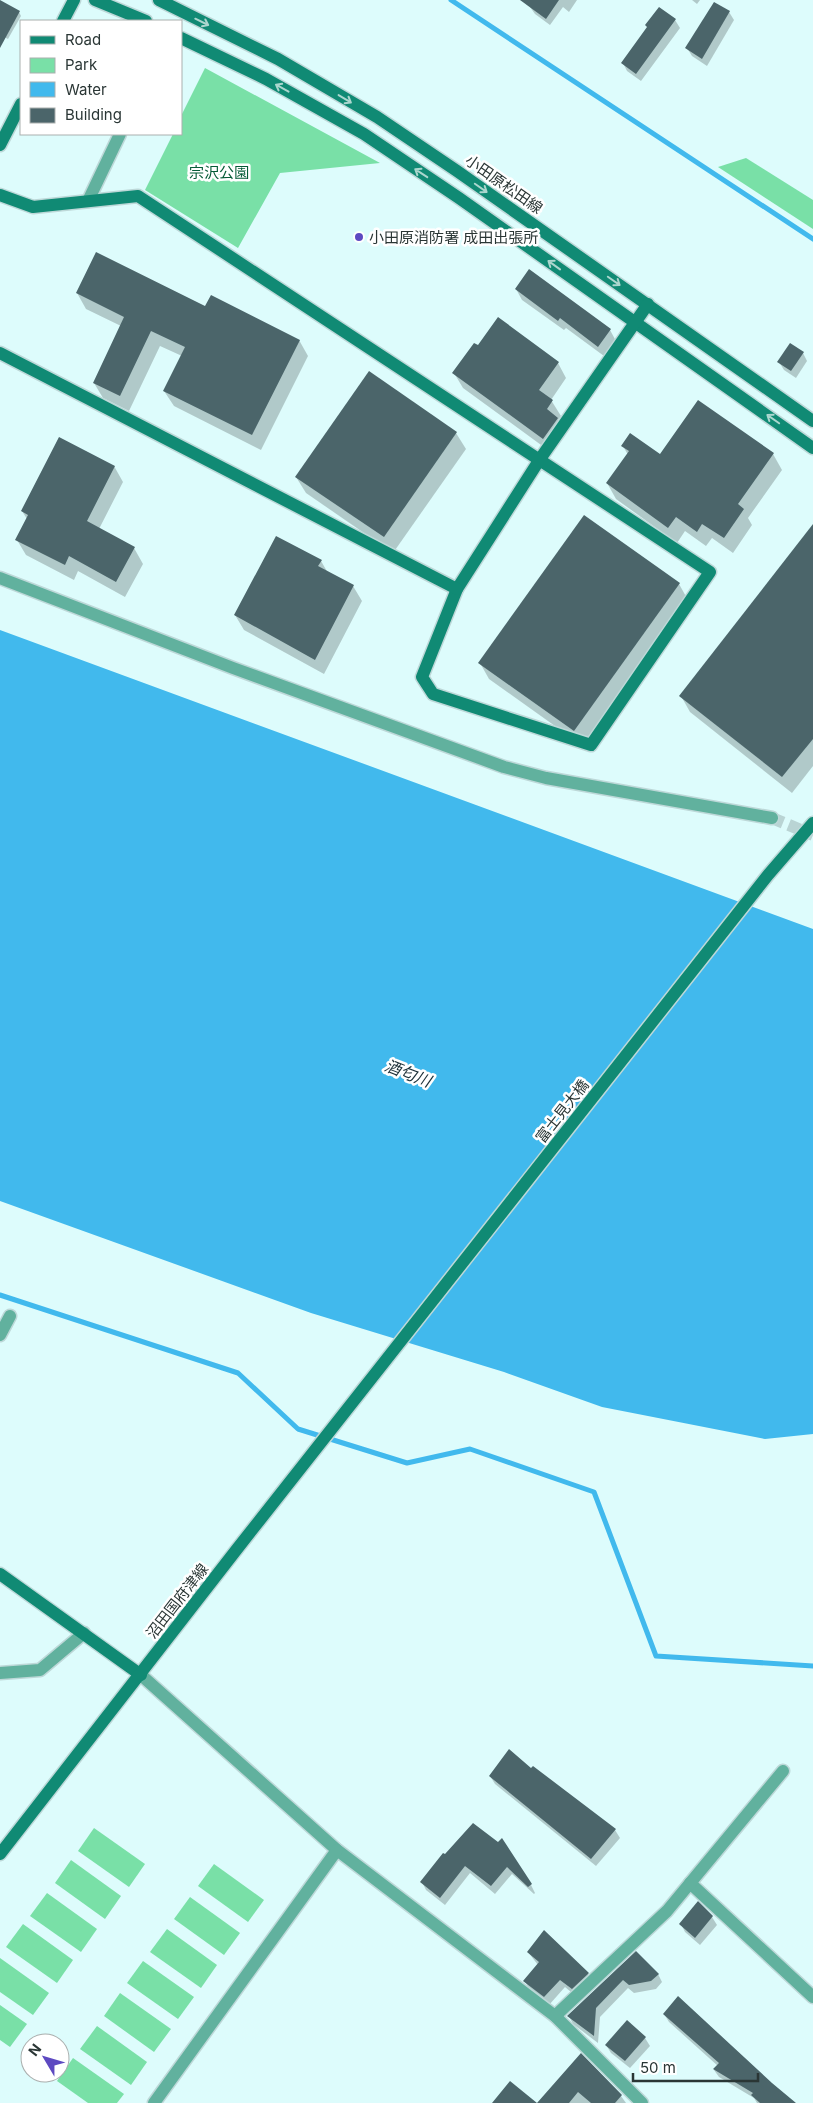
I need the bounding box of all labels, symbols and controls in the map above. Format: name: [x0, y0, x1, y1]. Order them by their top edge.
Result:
one-way arrow: [195, 17, 210, 27]
legend: [20, 20, 182, 135]
text: Road: [65, 30, 101, 49]
text: Park: [65, 55, 98, 74]
text: Water: [65, 80, 107, 99]
one-way arrow: [276, 83, 290, 93]
one-way arrow: [338, 94, 352, 104]
text: Building: [65, 105, 122, 124]
street label: 小田原松田線: [462, 150, 546, 218]
park label: 宗沢公園: [189, 163, 249, 182]
one-way arrow: [414, 168, 428, 178]
one-way arrow: [474, 183, 488, 193]
place label: 小田原消防署 成田出張所: [369, 228, 538, 247]
marker: 小田原消防署 成田出張所: [353, 231, 365, 243]
one-way arrow: [548, 260, 562, 271]
one-way arrow: [607, 276, 621, 286]
one-way arrow: [766, 414, 780, 424]
water label: 酒匂川: [382, 1055, 436, 1092]
street label: 富士見大橋: [531, 1076, 593, 1146]
street label: 沼田国府津線: [142, 1560, 212, 1642]
north arrow: [20, 2033, 70, 2083]
text: N: [24, 2040, 44, 2059]
scale bar: [633, 2050, 758, 2082]
text: 50 m: [640, 2058, 676, 2077]

